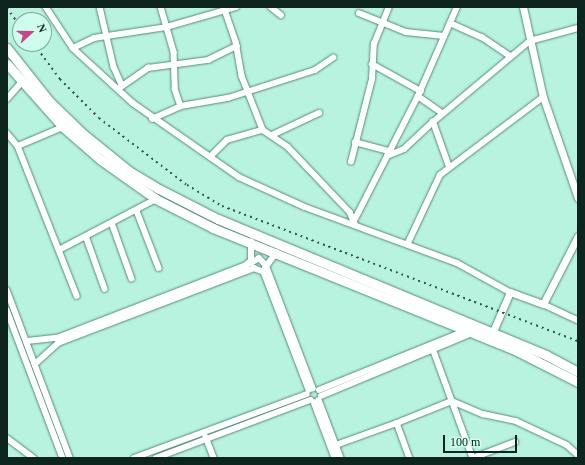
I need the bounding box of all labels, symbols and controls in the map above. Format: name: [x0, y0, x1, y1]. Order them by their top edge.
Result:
north arrow: [12, 12, 52, 52]
text: N: [35, 22, 49, 34]
scale bar: [445, 427, 519, 453]
text: 100 m: [450, 435, 480, 449]

